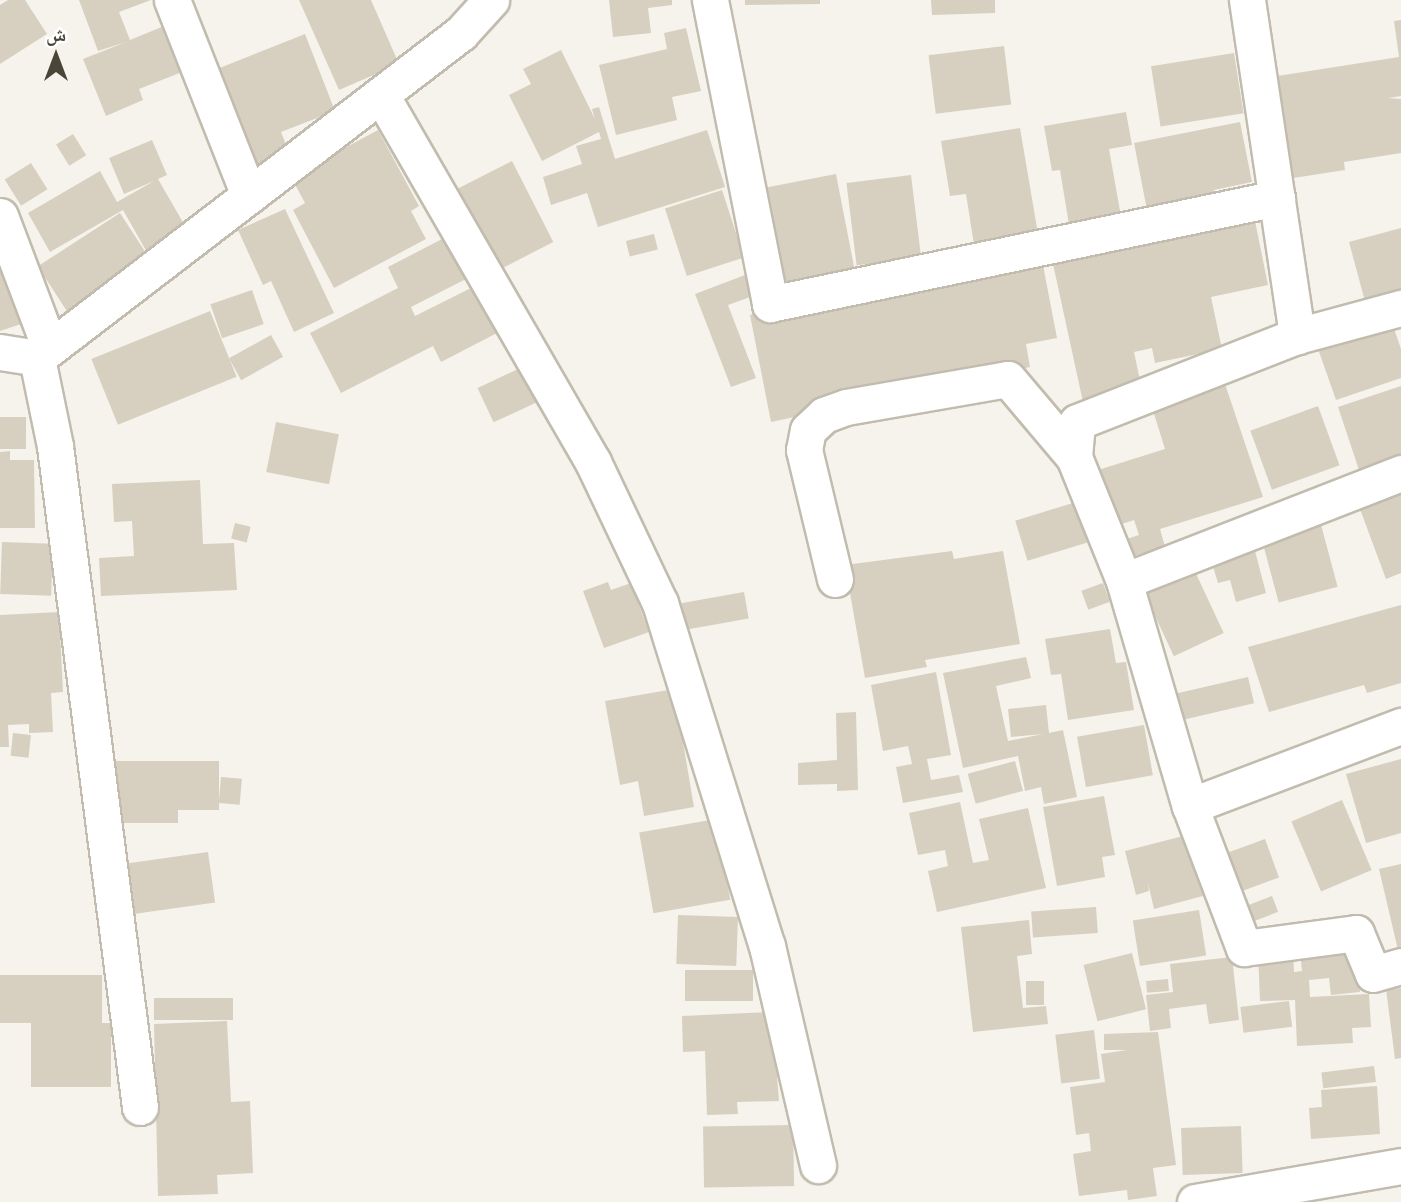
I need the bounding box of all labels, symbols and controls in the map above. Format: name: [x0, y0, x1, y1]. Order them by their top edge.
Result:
north arrow: [21, 21, 91, 91]
text: ش: [46, 23, 66, 46]

